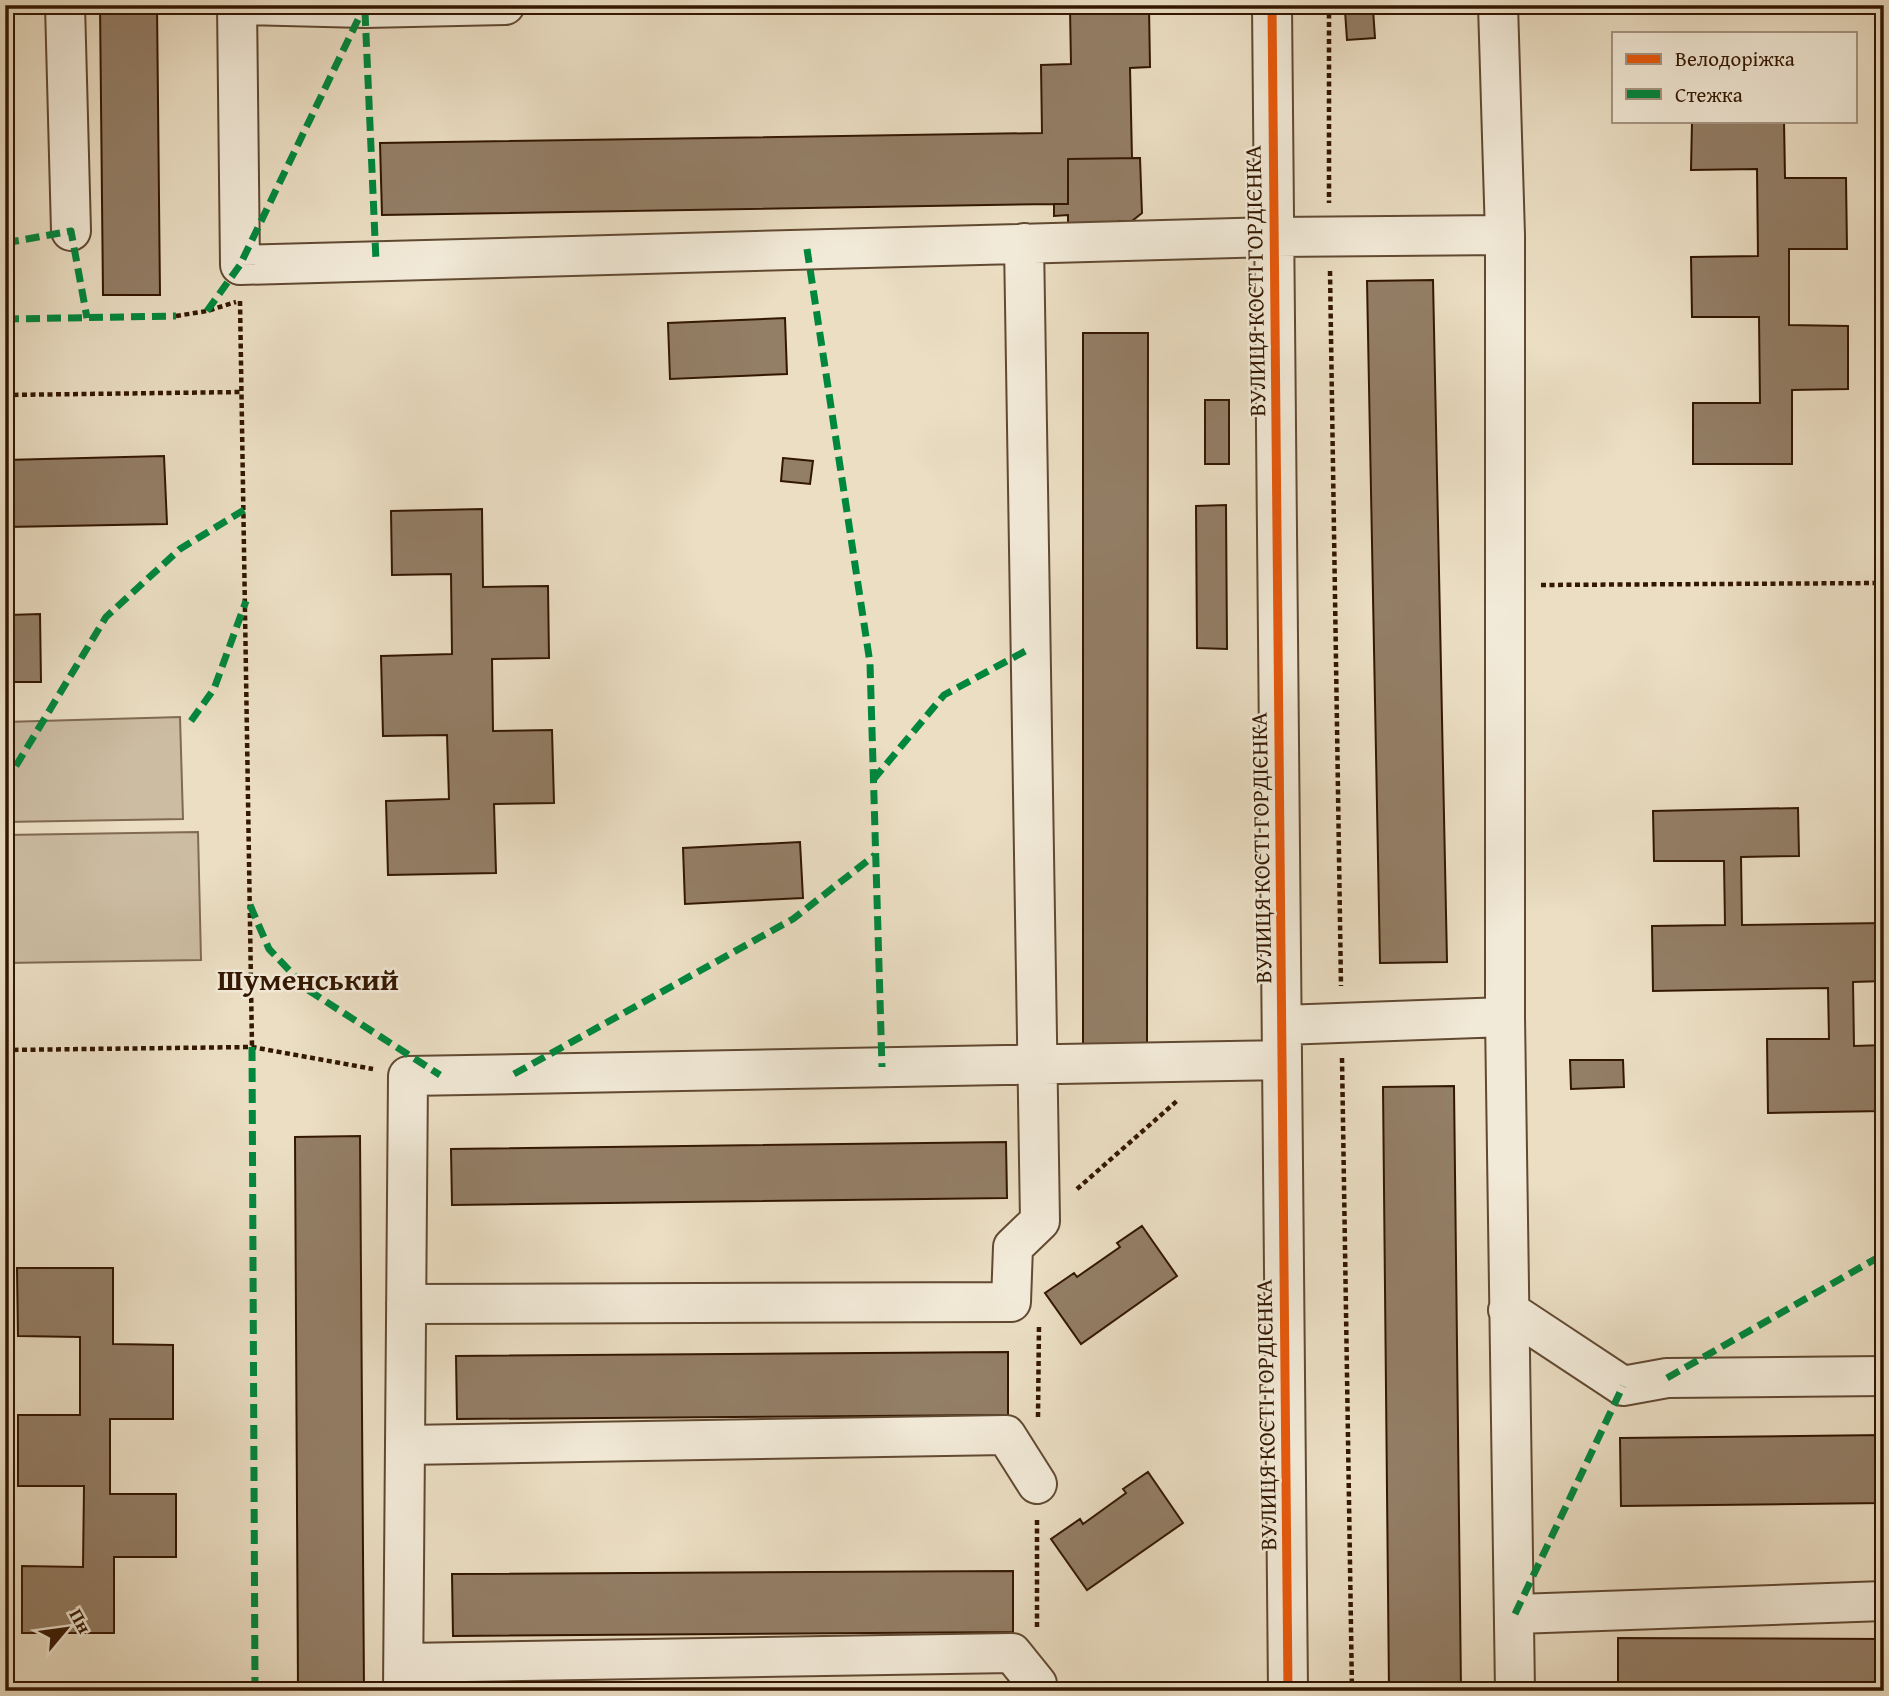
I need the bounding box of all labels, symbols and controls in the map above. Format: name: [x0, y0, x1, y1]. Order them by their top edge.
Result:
legend: [1612, 32, 1857, 122]
text: Велодоріжка: [1675, 43, 1795, 74]
text: Стежка: [1675, 79, 1743, 110]
street label: ВУЛИЦЯ КОСТІ ГОРДІЄНКА: [1236, 145, 1273, 417]
street label: ВУЛИЦЯ КОСТІ ГОРДІЄНКА: [1242, 712, 1279, 984]
district label: Шуменський: [217, 957, 399, 1001]
street label: ВУЛИЦЯ КОСТІ ГОРДІЄНКА: [1247, 1279, 1284, 1551]
north arrow: [32, 1594, 102, 1664]
text: Пн: [63, 1603, 99, 1639]

